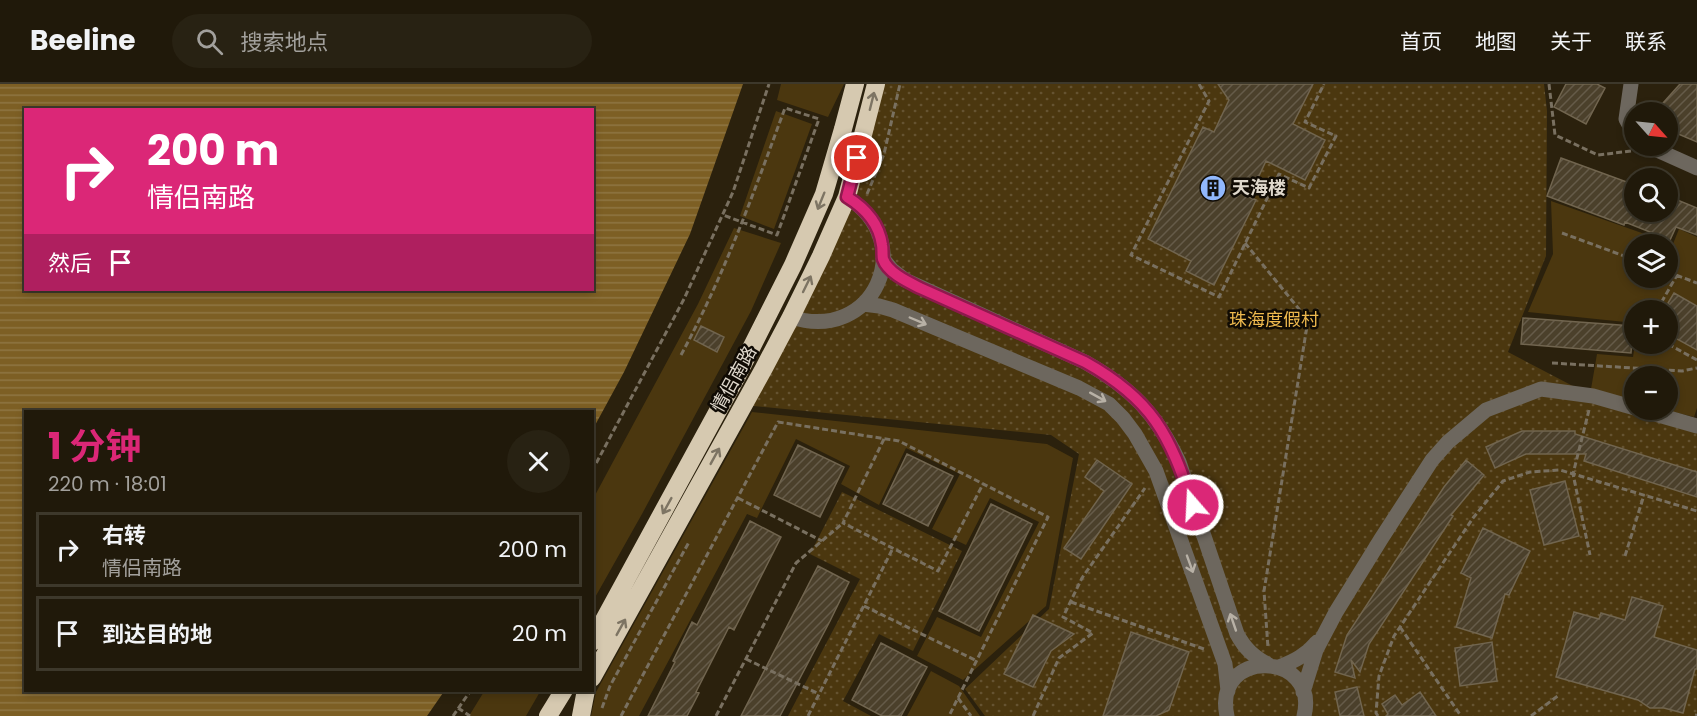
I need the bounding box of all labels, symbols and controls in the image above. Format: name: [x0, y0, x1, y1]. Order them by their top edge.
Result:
search box: [172, 14, 592, 68]
text: Beeline: [30, 21, 136, 60]
icon: search: [193, 25, 226, 58]
text: 搜索地点: [241, 27, 329, 58]
text: 首页: [1400, 27, 1442, 56]
text: 地图: [1475, 27, 1517, 56]
text: 关于: [1550, 27, 1592, 56]
text: 联系: [1625, 27, 1667, 56]
one-way arrow: [867, 92, 879, 111]
north arrow: [1624, 102, 1678, 156]
map controls: [1624, 102, 1678, 420]
text: 200 m: [147, 121, 279, 180]
icon: right: [48, 132, 126, 210]
pin: [831, 132, 882, 183]
icon: arrive: [840, 141, 873, 174]
button: search: [1624, 168, 1678, 222]
building icon: 天海楼: [1198, 173, 1228, 203]
place label: 天海楼: [1232, 175, 1286, 200]
text: 情侣南路: [147, 179, 255, 216]
one-way arrow: [815, 191, 826, 209]
button: layers: [1624, 234, 1678, 288]
icon: arrive: [104, 246, 137, 279]
text: 然后: [48, 248, 92, 279]
one-way arrow: [802, 276, 814, 294]
button: +: [1624, 300, 1678, 354]
park label: 珠海度假村: [1229, 307, 1319, 332]
one-way arrow: [909, 316, 927, 327]
street label: 情侣南路: [705, 341, 762, 416]
button: −: [1624, 366, 1678, 420]
one-way arrow: [1089, 392, 1106, 404]
text: 1 分钟: [48, 421, 141, 472]
button: close: [507, 430, 570, 493]
one-way arrow: [709, 448, 721, 465]
text: 220 m · 18:01: [48, 470, 167, 498]
position arrow: [1161, 473, 1225, 537]
one-way arrow: [661, 496, 672, 514]
text: 右转: [102, 520, 146, 551]
icon: right: [51, 533, 84, 566]
text: 200 m: [498, 534, 567, 565]
text: 情侣南路: [102, 554, 182, 582]
one-way arrow: [1185, 554, 1196, 573]
one-way arrow: [1226, 613, 1237, 632]
icon: arrive: [51, 617, 84, 650]
text: 20 m: [512, 618, 567, 649]
text: 到达目的地: [102, 619, 212, 650]
one-way arrow: [615, 619, 627, 636]

